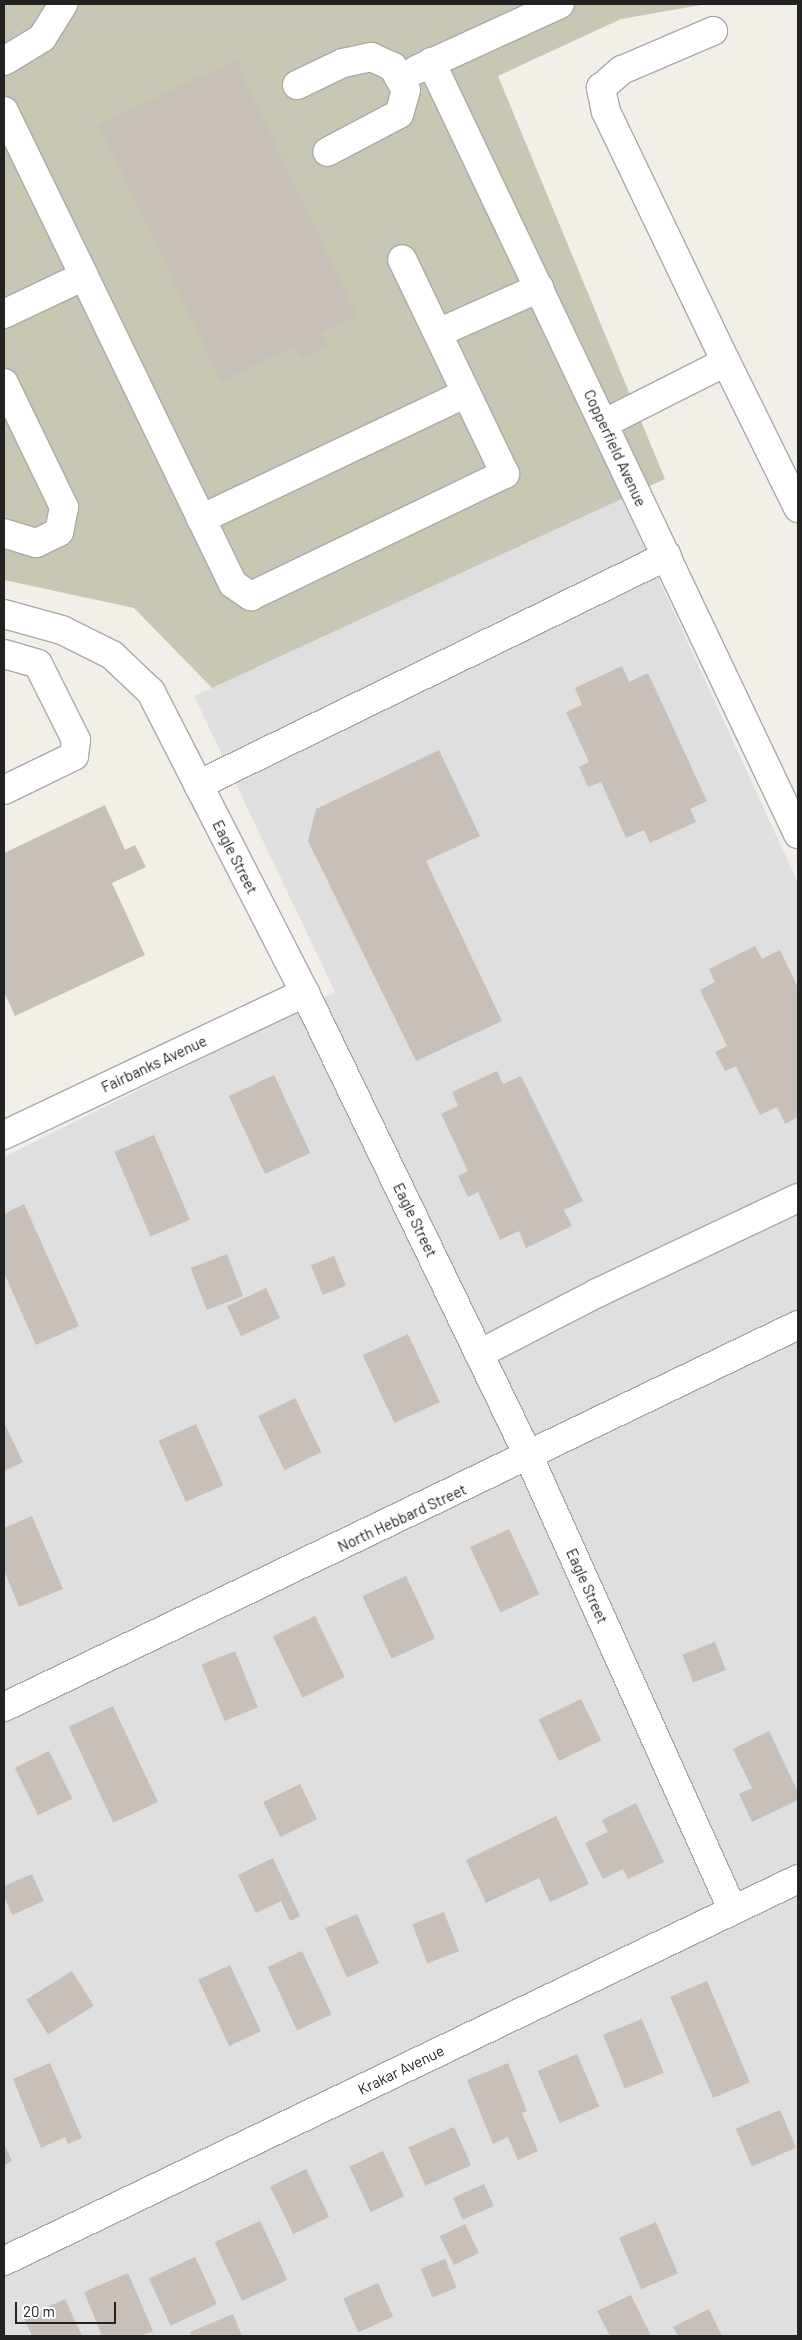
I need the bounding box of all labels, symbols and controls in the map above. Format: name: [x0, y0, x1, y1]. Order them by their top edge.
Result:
street label: Copperfield Avenue: [580, 387, 650, 509]
street label: Eagle Street: [209, 817, 261, 897]
street label: Fairbanks Avenue: [98, 1032, 210, 1096]
street label: Eagle Street: [389, 1180, 441, 1260]
street label: North Hebbard Street: [335, 1480, 469, 1556]
street label: Eagle Street: [562, 1546, 612, 1626]
street label: Krakar Avenue: [355, 2041, 447, 2099]
scale bar: [18, 2292, 119, 2324]
text: 20 m: [23, 2302, 55, 2320]

